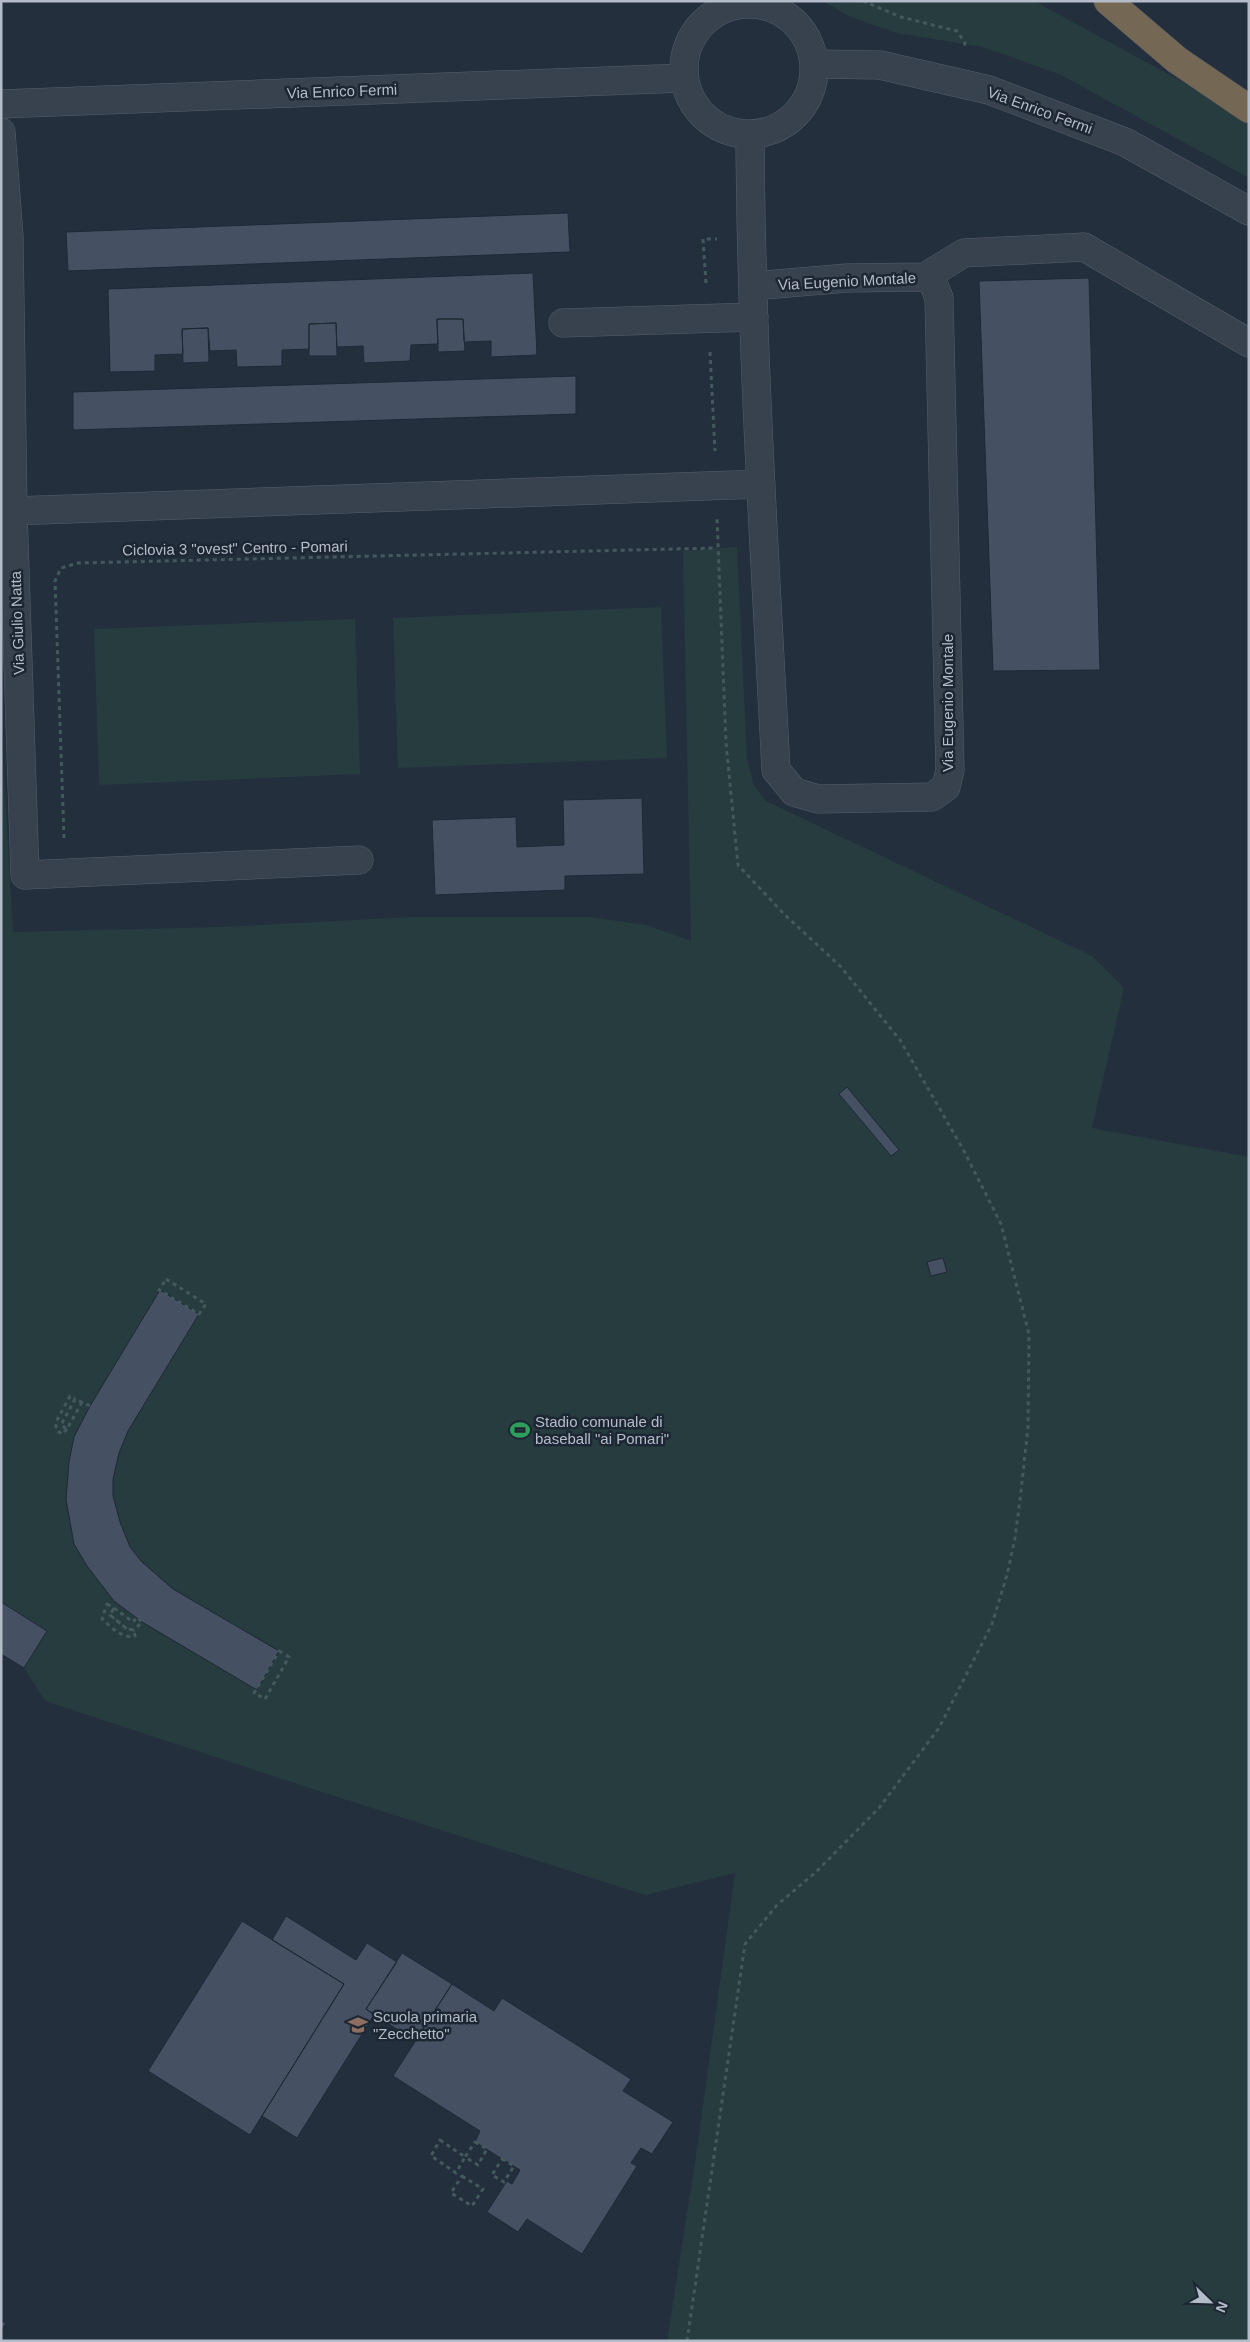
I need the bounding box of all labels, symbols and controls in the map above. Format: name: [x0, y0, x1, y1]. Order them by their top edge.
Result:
street label: Via Enrico Fermi: [286, 81, 398, 101]
street label: Via Enrico Fermi: [985, 83, 1095, 137]
street label: Via Eugenio Montale: [778, 269, 916, 293]
street label: Ciclovia 3 "ovest" Centro - Pomari: [122, 538, 348, 558]
street label: Via Giulio Natta: [7, 570, 27, 675]
street label: Via Eugenio Montale: [939, 634, 956, 772]
place label: Stadio comunale di baseball "ai Pomari": [535, 1413, 669, 1447]
sports icon: Stadio comunale di baseball "ai Pomari": [509, 1419, 531, 1441]
place label: Scuola primaria "Zecchetto": [373, 2008, 478, 2042]
school or university icon: Scuola primaria "Zecchetto": [347, 2014, 369, 2036]
north arrow: [1185, 2277, 1235, 2327]
text: N: [1213, 2299, 1231, 2315]

